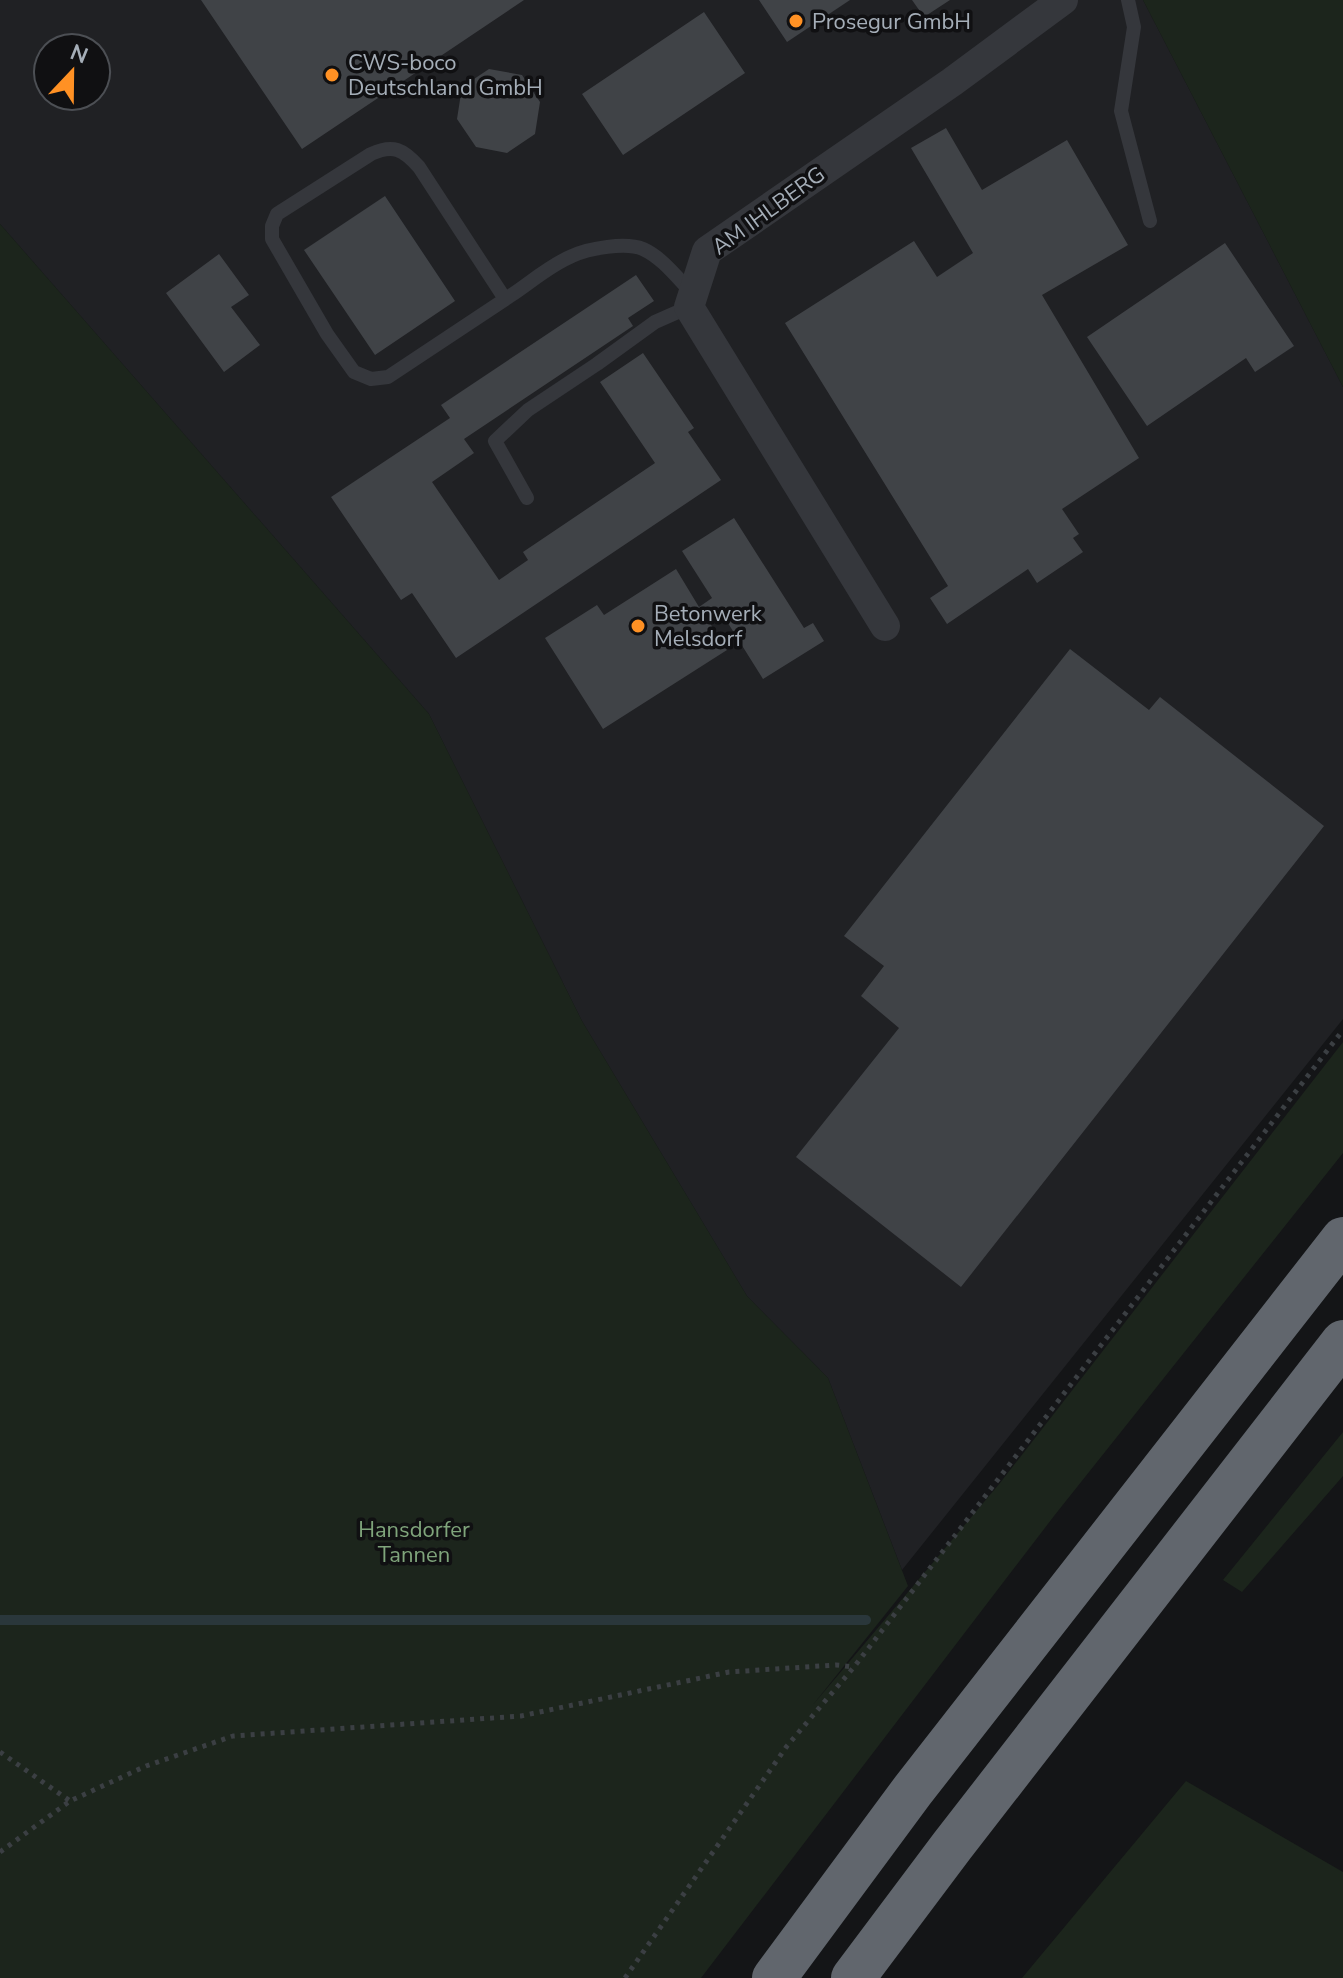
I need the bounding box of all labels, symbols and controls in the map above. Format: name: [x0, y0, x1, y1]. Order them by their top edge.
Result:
place label: Prosegur GmbH: [812, 7, 971, 37]
marker: Prosegur GmbH: [787, 12, 805, 30]
north arrow: [32, 32, 112, 112]
text: N: [66, 37, 92, 71]
place label: CWS-boco Deutschland GmbH: [348, 48, 543, 103]
marker: CWS-boco Deutschland GmbH: [323, 66, 341, 84]
street label: AM IHLBERG: [706, 160, 831, 262]
place label: Betonwerk Melsdorf: [654, 599, 763, 654]
marker: Betonwerk Melsdorf: [629, 617, 647, 635]
park label: Hansdorfer Tannen: [358, 1515, 470, 1570]

